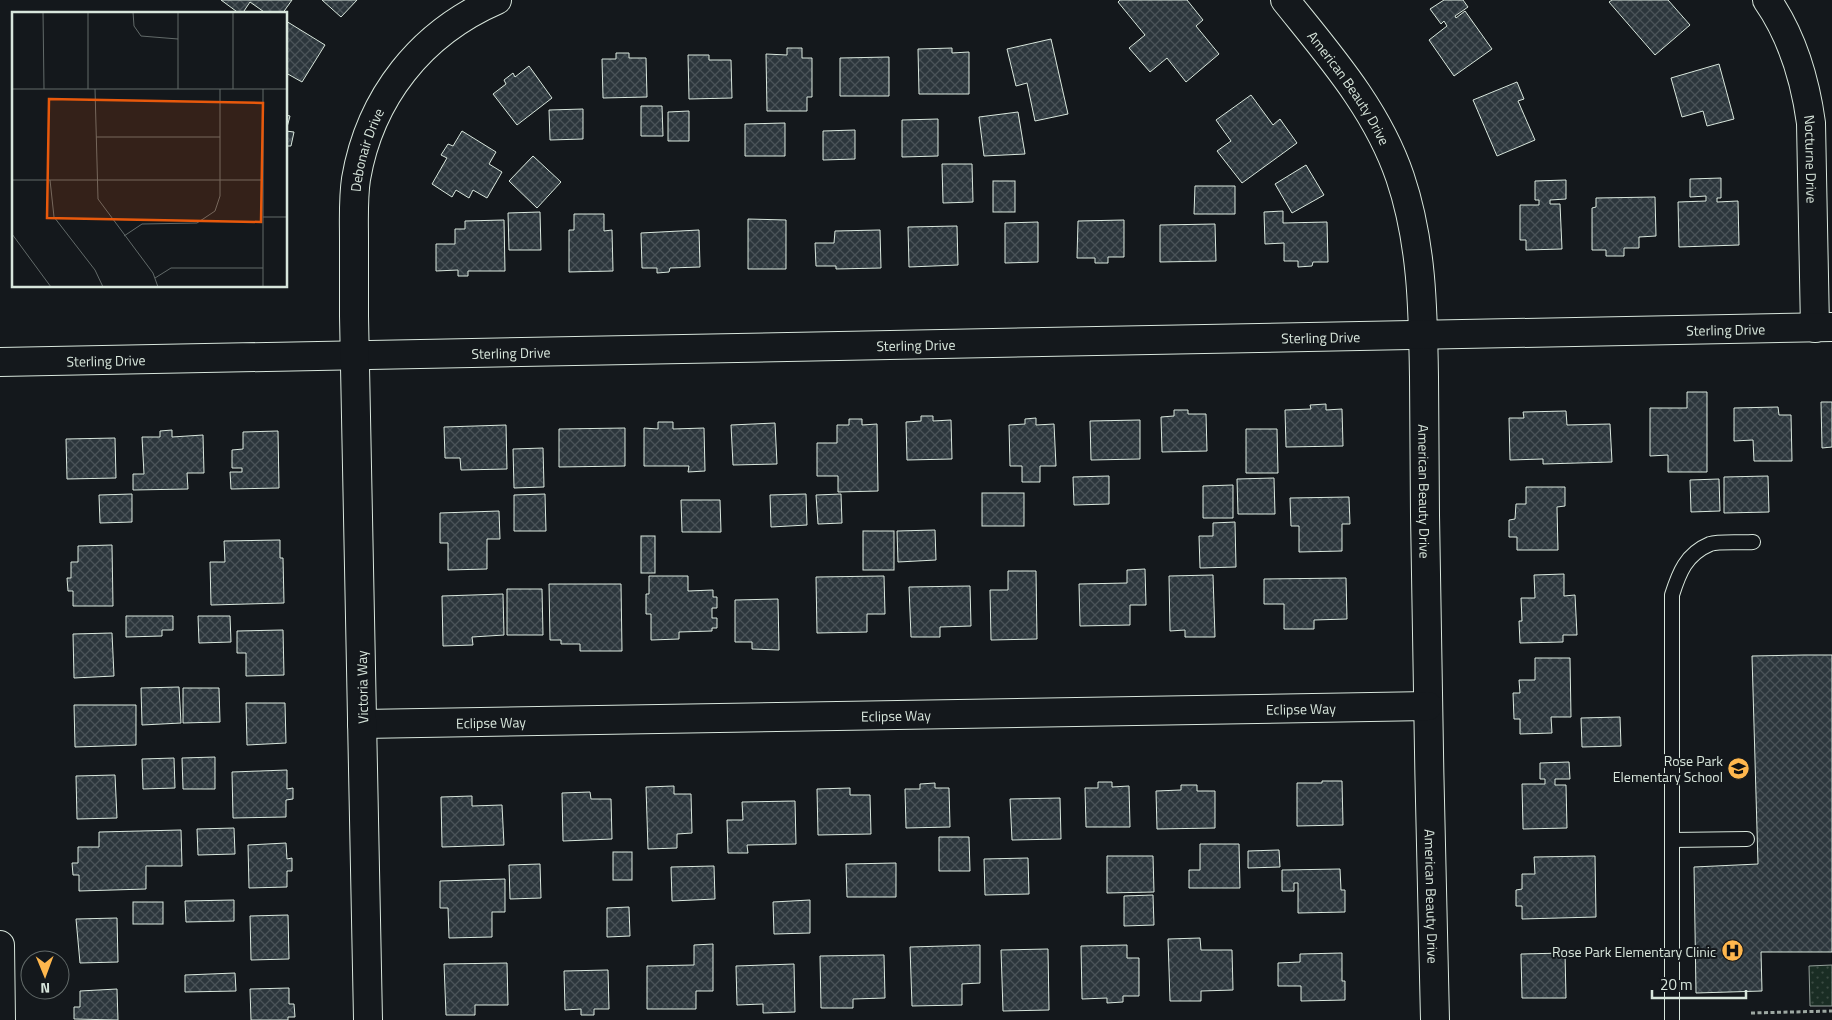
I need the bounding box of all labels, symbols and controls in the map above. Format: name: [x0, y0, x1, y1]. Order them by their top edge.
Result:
inset map: [12, 12, 288, 288]
street label: American Beauty Drive: [1303, 26, 1396, 148]
street label: Debonair Drive: [344, 104, 389, 193]
street label: Nocturne Drive: [1799, 113, 1823, 204]
street label: Sterling Drive: [1686, 318, 1765, 340]
street label: Sterling Drive: [1281, 326, 1361, 348]
street label: Sterling Drive: [876, 333, 956, 356]
street label: Sterling Drive: [471, 341, 551, 363]
street label: Sterling Drive: [66, 349, 146, 371]
street label: American Beauty Drive: [1414, 424, 1436, 559]
street label: Victoria Way: [351, 650, 373, 724]
street label: Eclipse Way: [1266, 697, 1336, 719]
street label: Eclipse Way: [861, 704, 931, 726]
street label: Eclipse Way: [456, 711, 526, 733]
place label: Rose Park Elementary School: [1613, 750, 1723, 787]
school or university icon: Rose Park Elementary School: [1727, 756, 1751, 780]
street label: American Beauty Drive: [1420, 829, 1444, 964]
hospital icon: Rose Park Elementary Clinic: [1720, 939, 1744, 963]
place label: Rose Park Elementary Clinic: [1552, 941, 1716, 962]
north arrow: [20, 950, 70, 1000]
scale bar: [1652, 968, 1746, 1000]
text: 20 m: [1660, 973, 1693, 996]
text: N: [40, 978, 50, 999]

